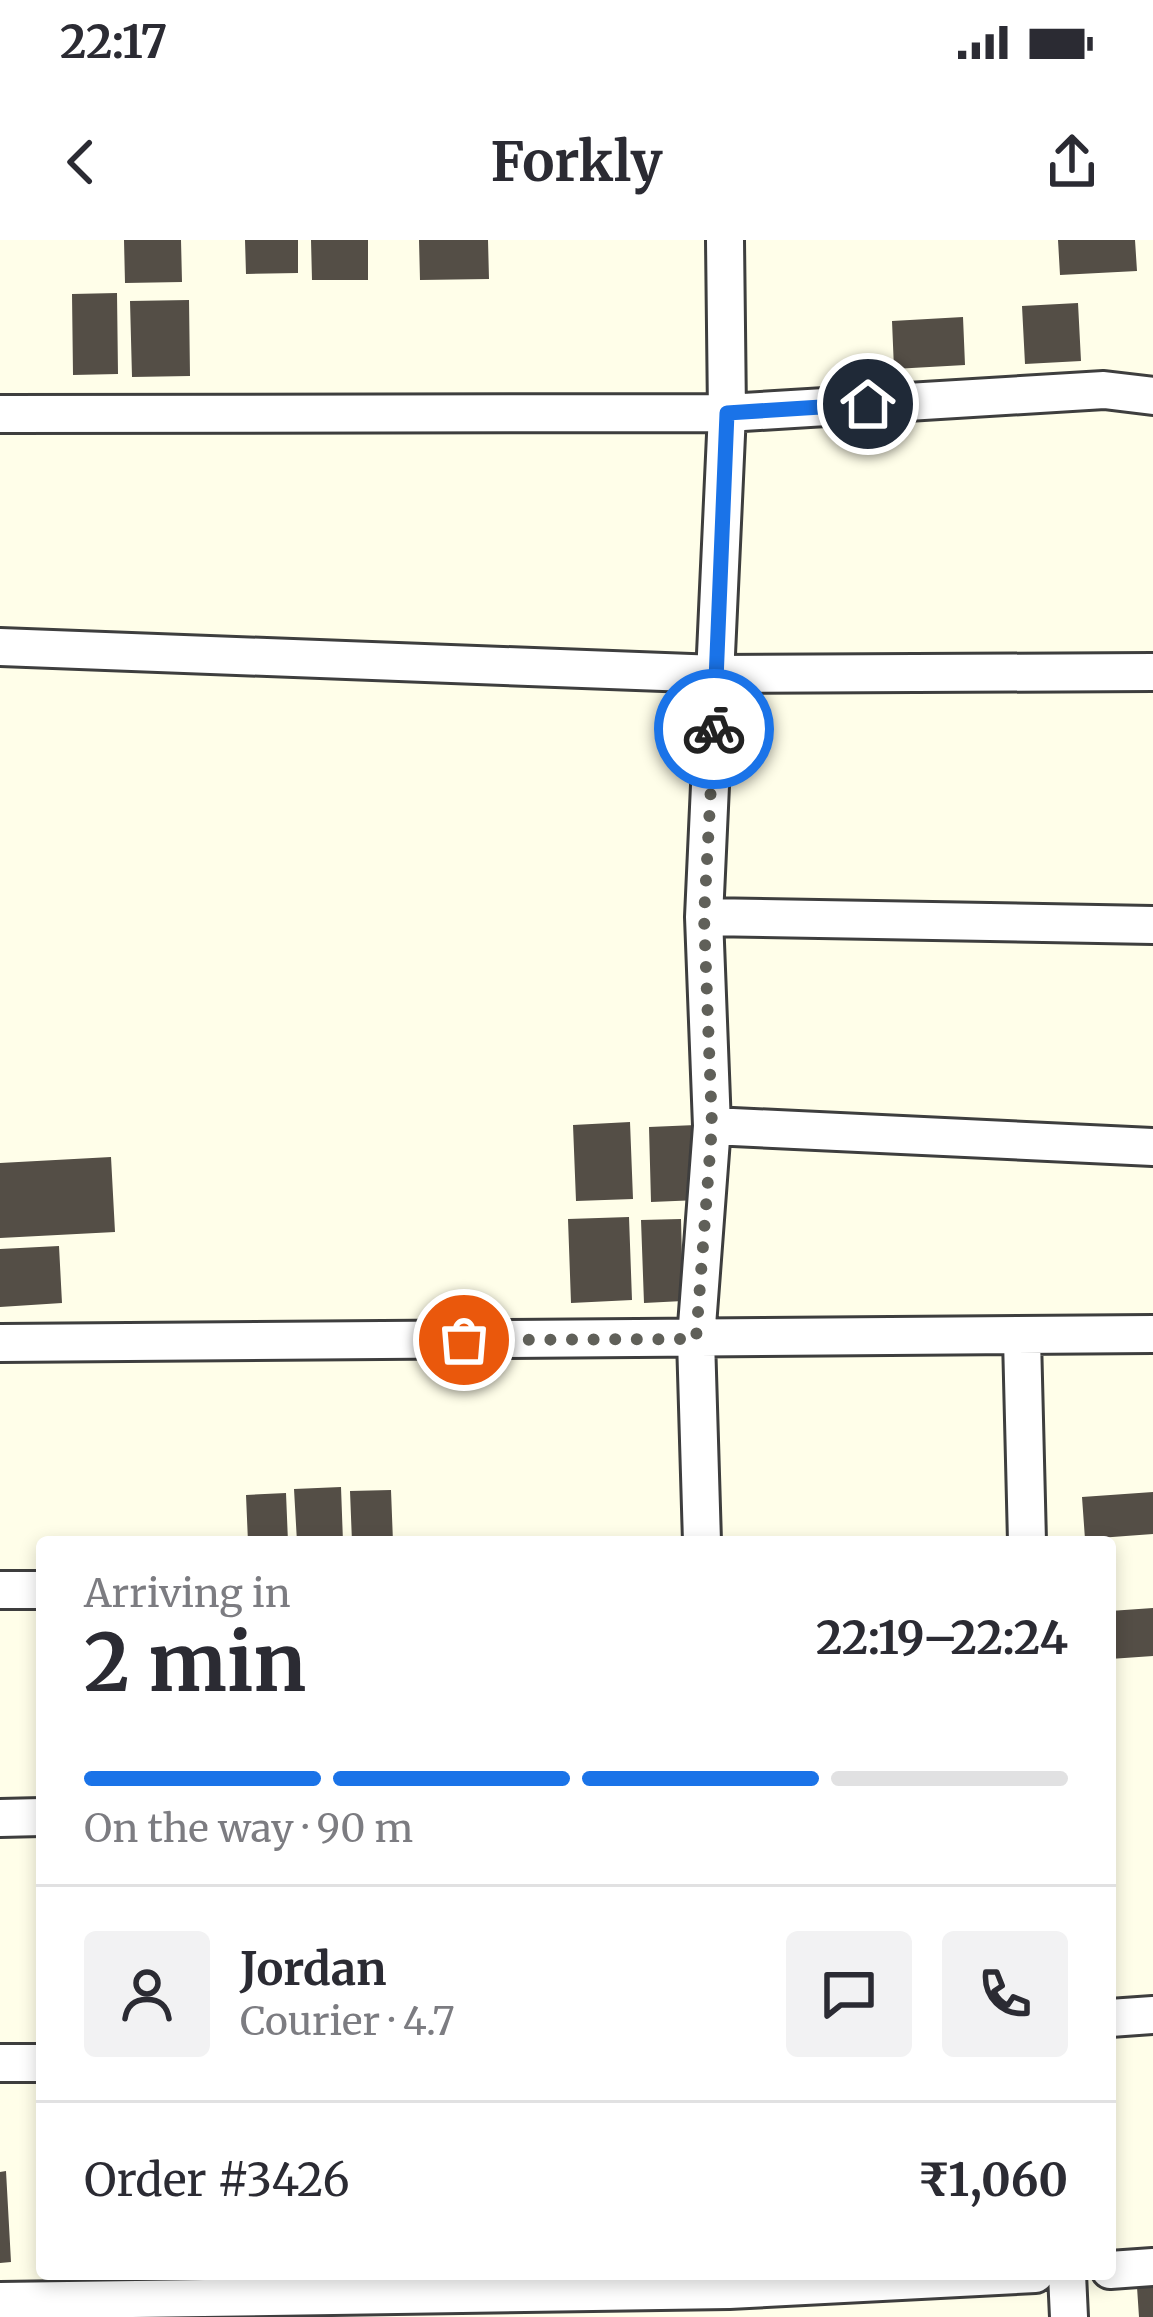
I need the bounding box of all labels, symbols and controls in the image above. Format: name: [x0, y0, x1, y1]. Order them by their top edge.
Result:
text: 22:17: [60, 14, 167, 70]
text: Forkly: [490, 128, 663, 196]
icon: back: [48, 129, 114, 195]
icon: share: [1039, 129, 1105, 195]
pin: [817, 353, 919, 455]
icon: home: [835, 371, 901, 437]
courier: [654, 669, 774, 789]
icon: bike: [681, 696, 747, 762]
pin: [413, 1289, 515, 1391]
icon: bag: [431, 1307, 497, 1373]
text: Arriving in: [84, 1569, 291, 1618]
text: 22:19–22:24: [816, 1610, 1068, 1666]
text: 2 min: [84, 1614, 306, 1712]
text: On the way · 90 m: [84, 1804, 413, 1853]
button: person: [84, 1931, 210, 2057]
button: chat: [786, 1931, 912, 2057]
button: phone: [942, 1931, 1068, 2057]
text: Jordan: [240, 1941, 387, 1997]
text: Courier · 4.7: [240, 1997, 455, 2046]
text: Order #3426: [84, 2152, 350, 2208]
text: ₹1,060: [917, 2152, 1068, 2208]

